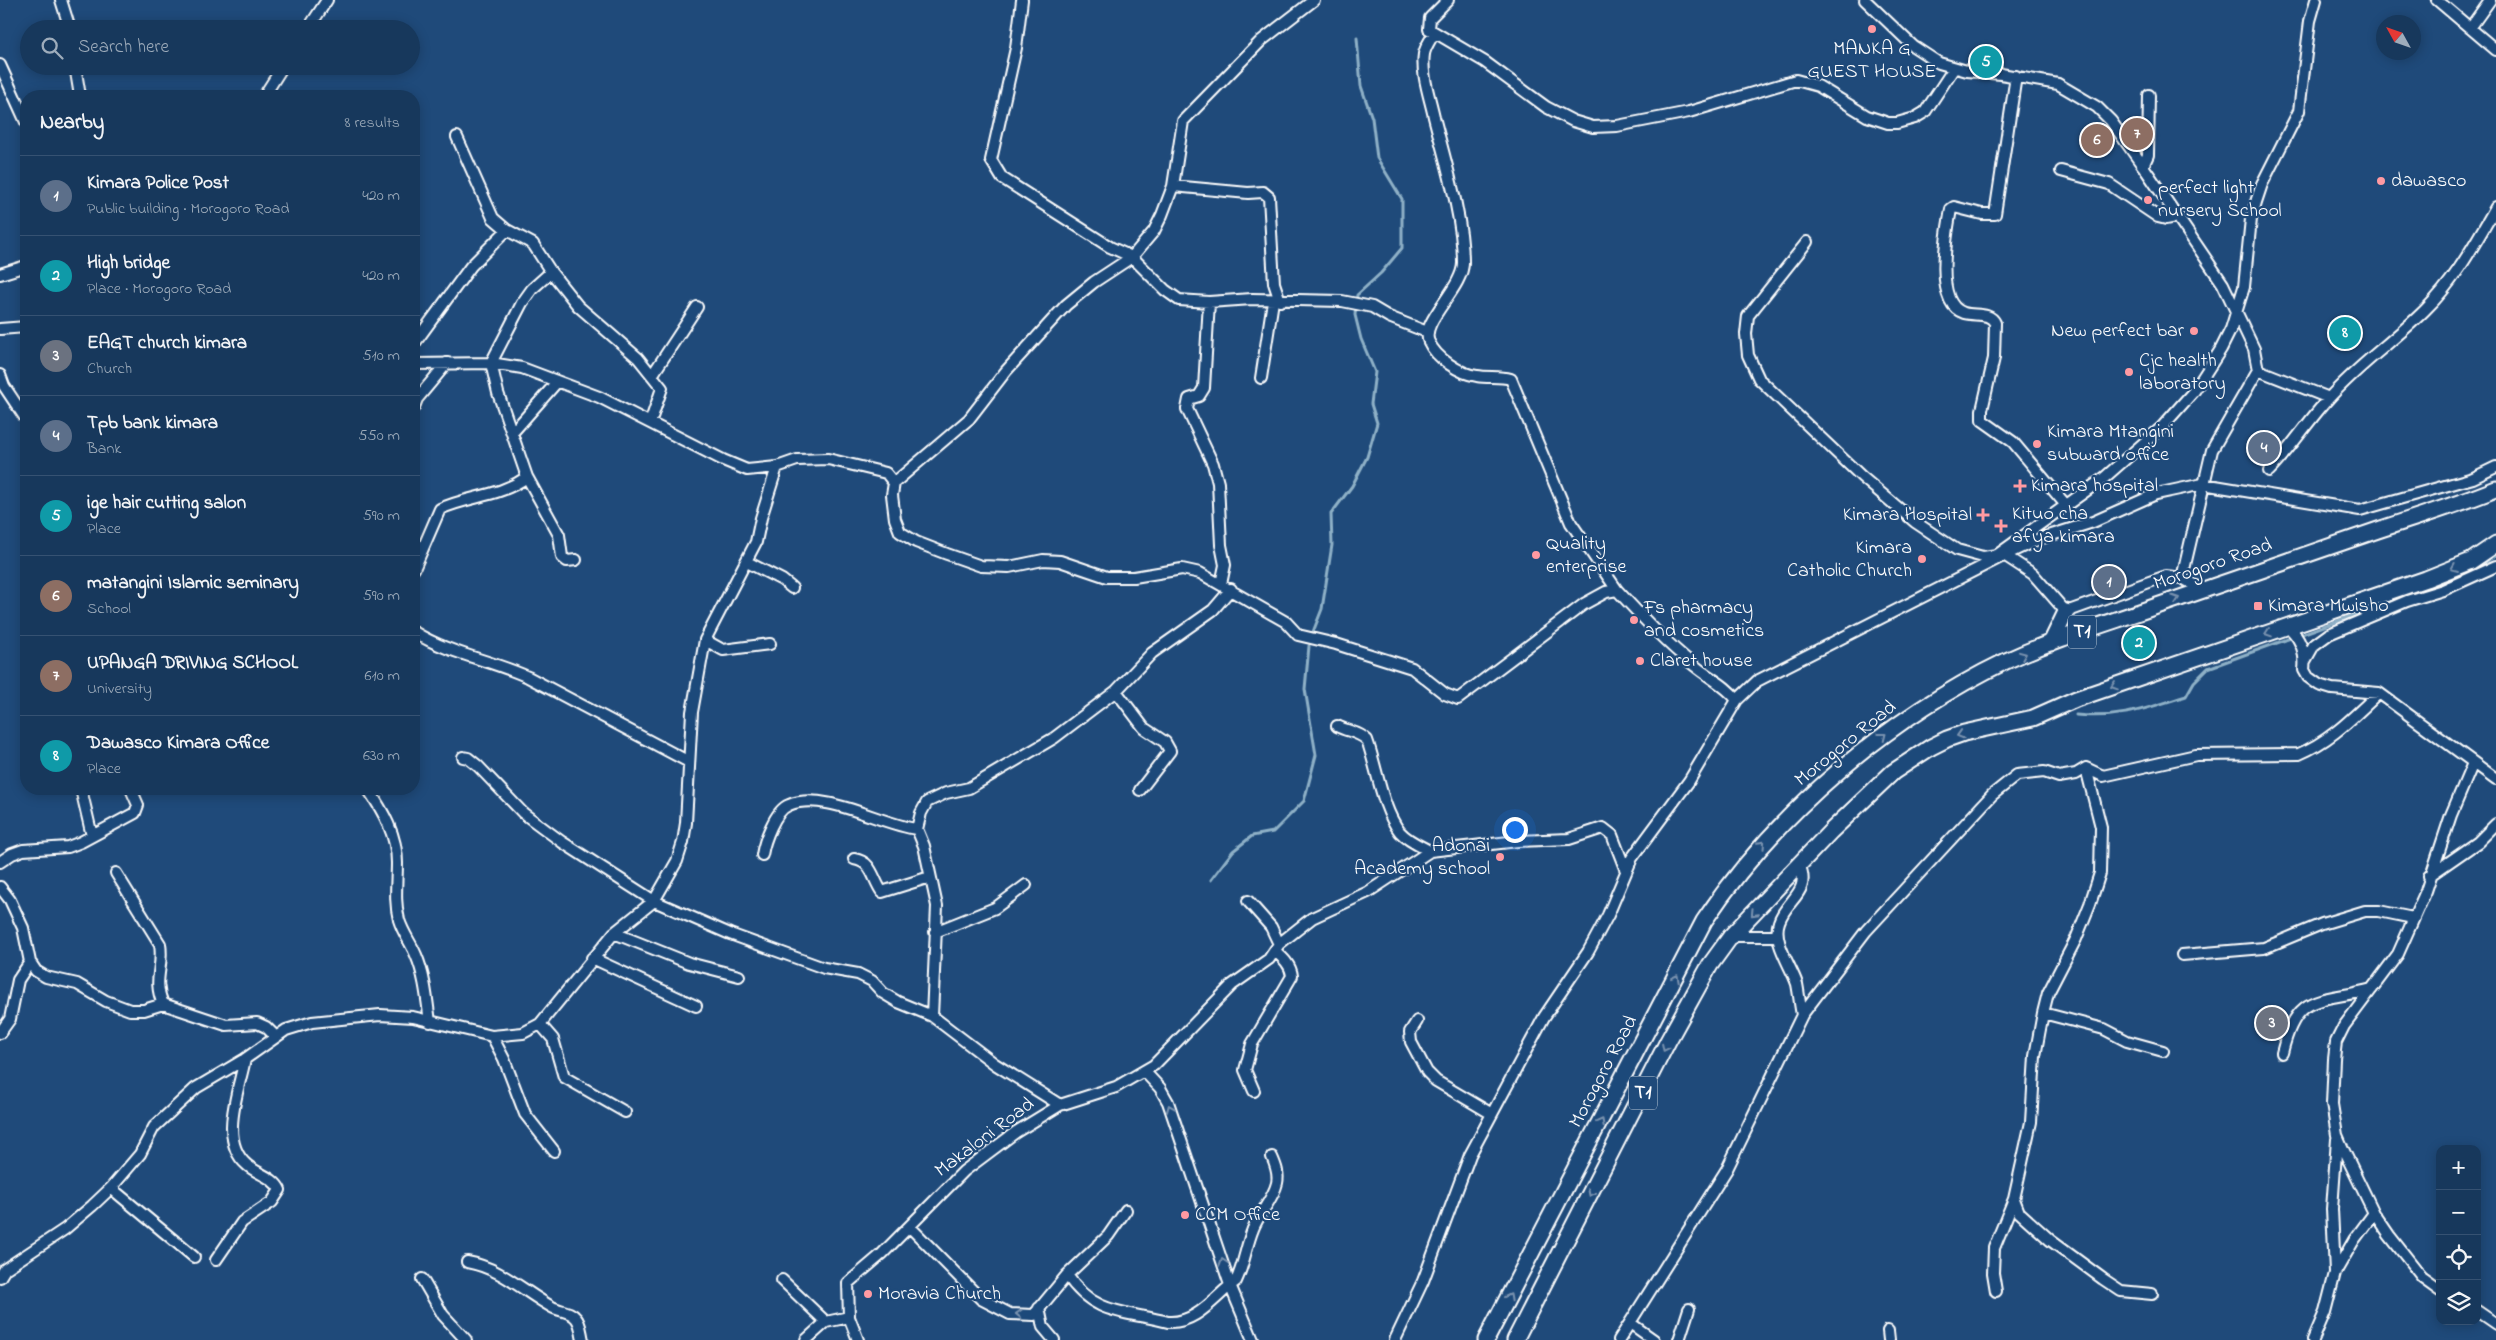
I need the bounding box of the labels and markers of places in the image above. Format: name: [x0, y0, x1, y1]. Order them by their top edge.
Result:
marker: MANKA G GUEST HOUSE: [1866, 23, 1878, 35]
place label: MANKA G GUEST HOUSE: [1808, 35, 1936, 87]
pin: 5: [1970, 43, 2002, 81]
pin: 7: [2121, 115, 2153, 153]
pin: 6: [2081, 121, 2113, 159]
place label: dawasco: [2391, 167, 2466, 196]
place label: perfect light nursery School: [2158, 174, 2282, 226]
marker: dawasco: [2375, 175, 2387, 187]
marker: perfect light nursery School: [2142, 194, 2154, 206]
pin: 8: [2329, 314, 2361, 352]
place label: New perfect bar: [2051, 317, 2185, 346]
marker: New perfect bar: [2188, 325, 2200, 337]
place label: Cjc health laboratory: [2139, 347, 2226, 399]
marker: Cjc health laboratory: [2123, 366, 2135, 378]
place label: Kimara Mtangini subward office: [2047, 418, 2174, 470]
pin: 4: [2248, 429, 2280, 467]
marker: Kimara Mtangini subward office: [2031, 438, 2043, 450]
place label: Kimara hospital: [2031, 472, 2158, 501]
marker: Kimara hospital: [2013, 479, 2027, 493]
place label: Kituo cha afya kimara: [2012, 500, 2115, 552]
place label: Kimara Hospital: [1843, 501, 1972, 530]
marker: Kimara Hospital: [1976, 508, 1990, 522]
marker: Kituo cha afya kimara: [1994, 519, 2008, 533]
place label: Quality enterprise: [1546, 530, 1627, 582]
place label: Kimara Catholic Church: [1787, 534, 1912, 586]
marker: Quality enterprise: [1530, 549, 1542, 561]
marker: Kimara Catholic Church: [1916, 553, 1928, 565]
pin: 1: [2093, 563, 2125, 601]
place label: Kimara Mwisho: [2268, 592, 2389, 621]
place label: Fs pharmacy and cosmetics: [1643, 594, 1764, 646]
marker: Kimara Mwisho: [2252, 600, 2264, 612]
marker: Fs pharmacy and cosmetics: [1628, 614, 1640, 626]
pin: 2: [2123, 624, 2155, 662]
place label: Claret house: [1650, 647, 1752, 676]
marker: Claret house: [1634, 655, 1646, 667]
place label: Adonai Academy school: [1354, 832, 1490, 884]
marker: Adonai Academy school: [1494, 851, 1506, 863]
pin: 3: [2256, 1004, 2288, 1042]
place label: CCM Office: [1195, 1201, 1280, 1230]
marker: CCM Office: [1179, 1209, 1191, 1221]
place label: Moravia Church: [878, 1280, 1001, 1309]
marker: Moravia Church: [862, 1288, 874, 1300]

